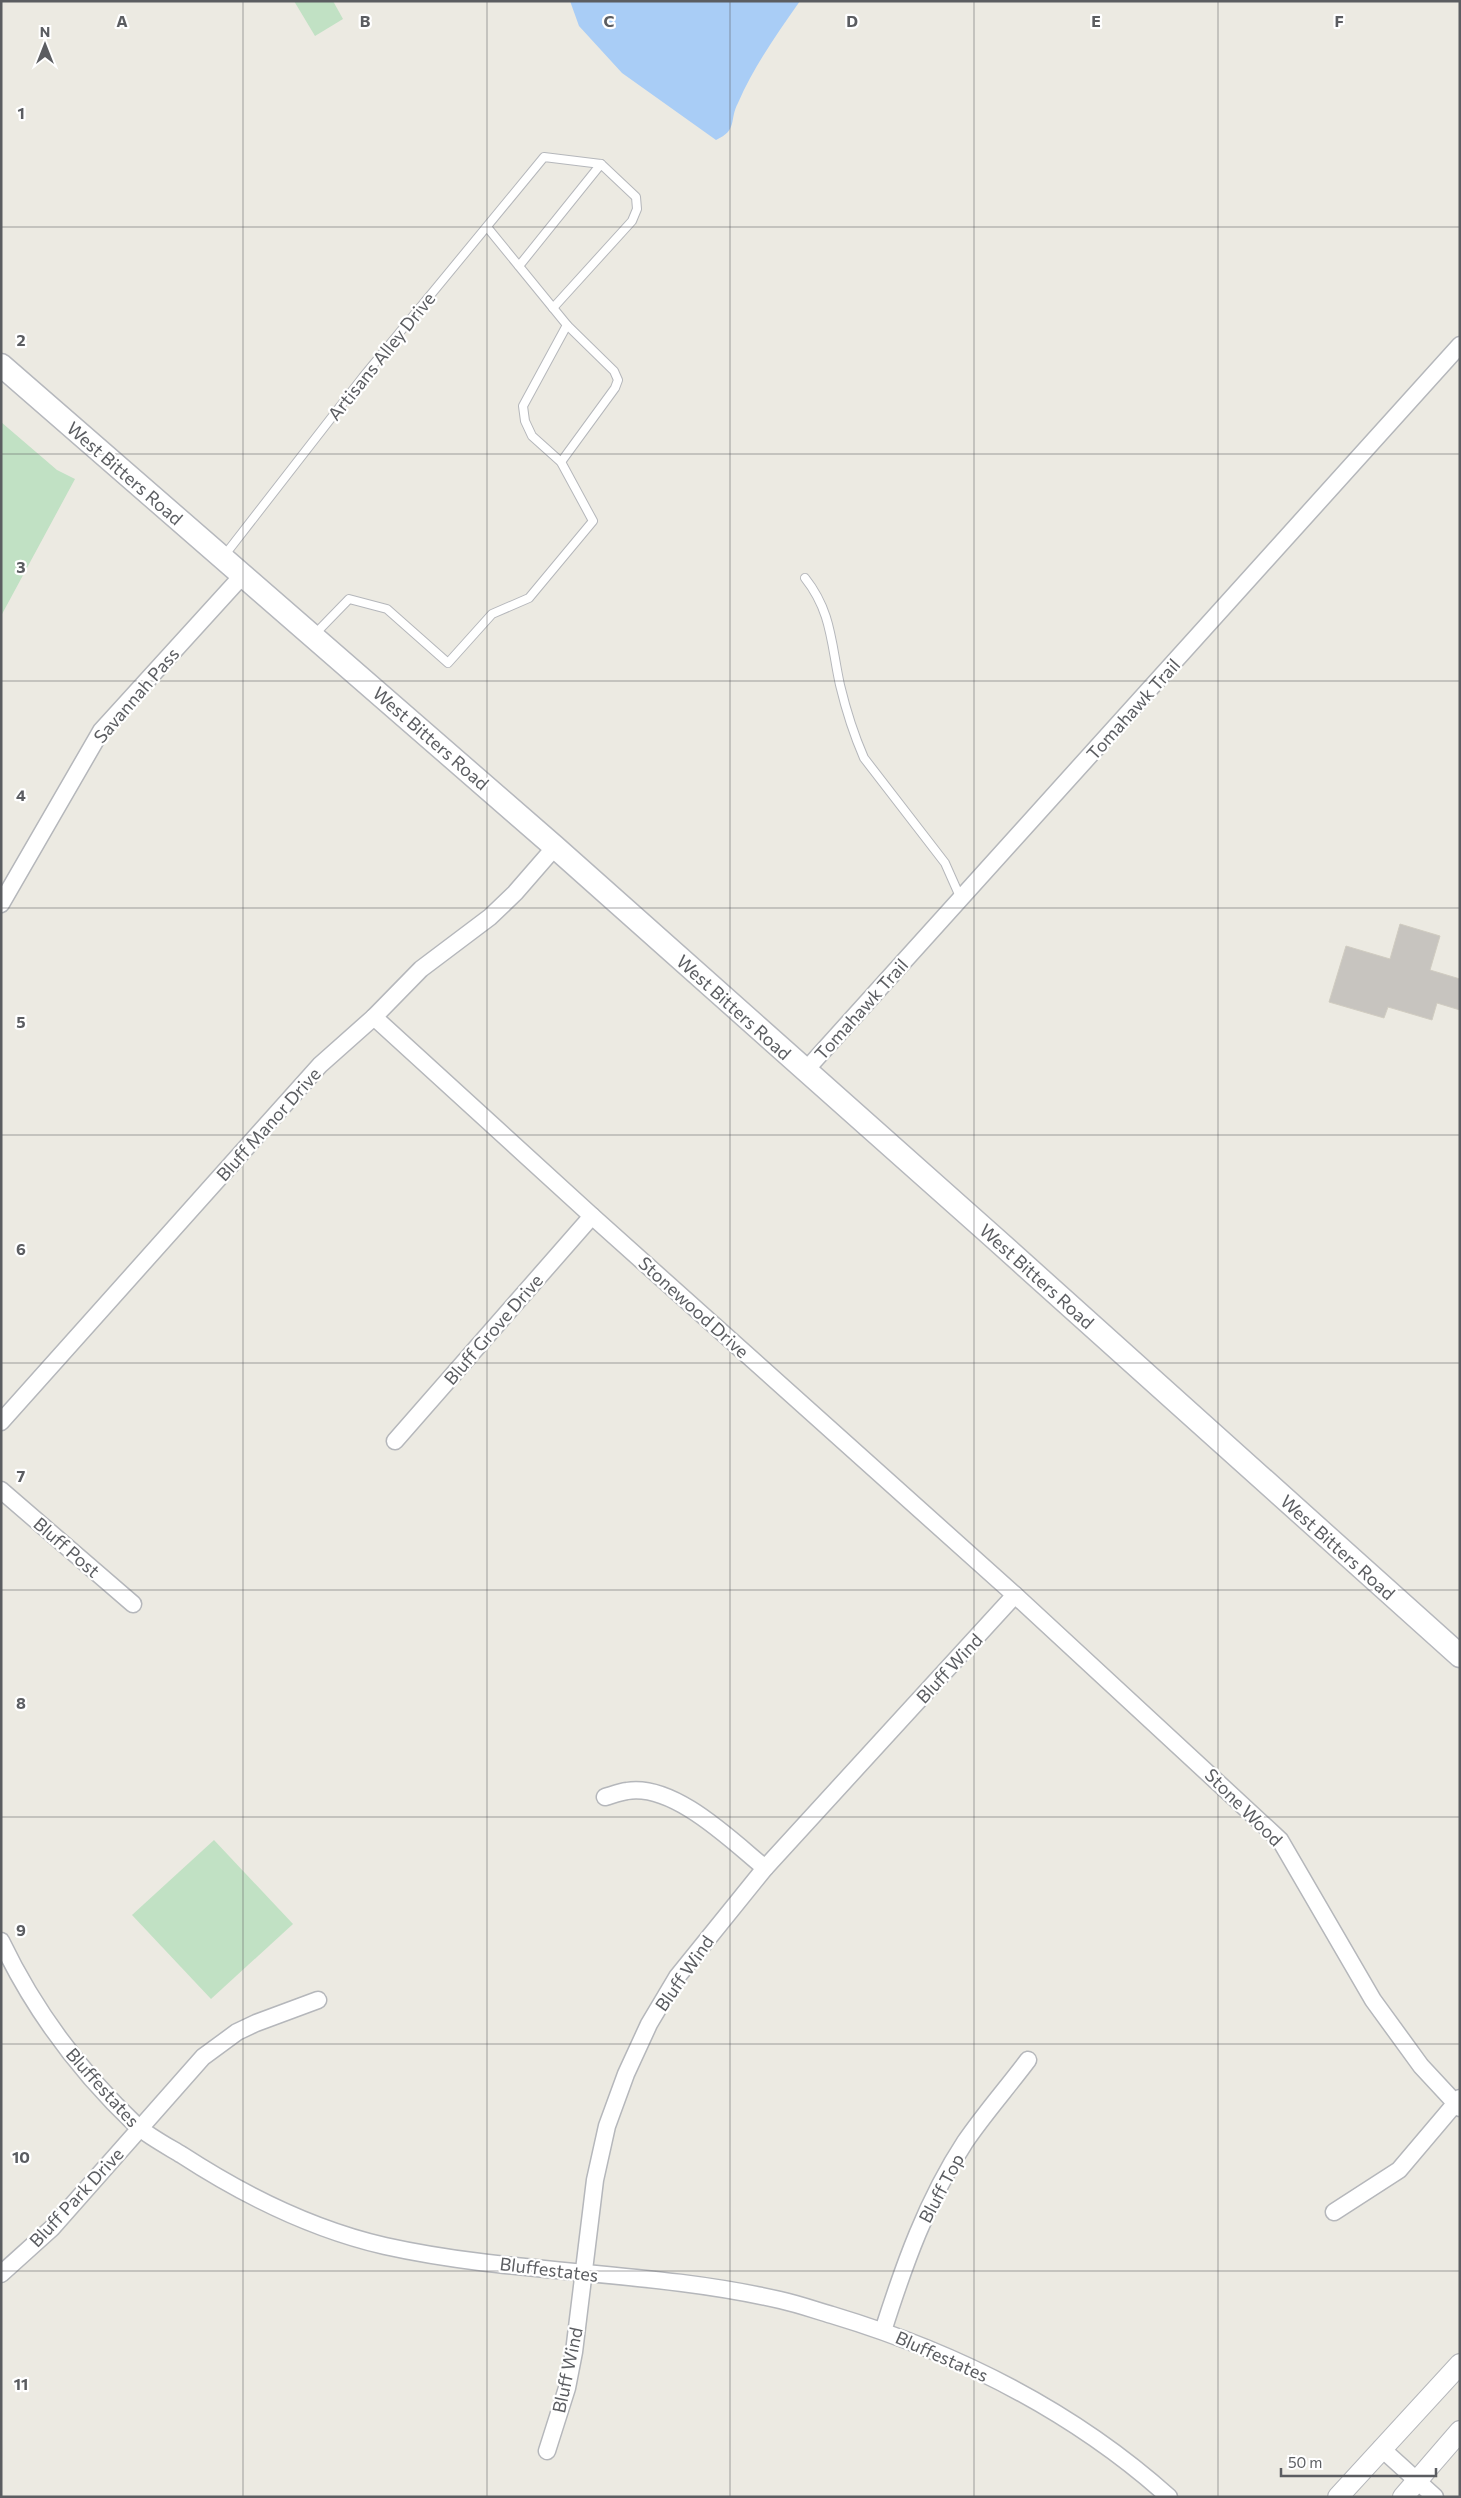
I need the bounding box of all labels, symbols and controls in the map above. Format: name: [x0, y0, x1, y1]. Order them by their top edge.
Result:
text: A: [116, 11, 128, 30]
text: B: [360, 11, 371, 30]
text: C: [604, 11, 615, 30]
text: D: [846, 11, 858, 30]
text: E: [1091, 11, 1101, 30]
text: F: [1334, 11, 1344, 30]
north arrow: [20, 20, 70, 70]
text: N: [40, 23, 50, 40]
text: 1: [17, 103, 25, 122]
street label: Artisans Alley Drive: [323, 288, 439, 424]
text: 2: [16, 330, 26, 349]
street label: West Bitters Road: [63, 417, 187, 529]
text: 3: [16, 557, 26, 576]
street label: Savannah Pass: [89, 643, 183, 747]
street label: Tomahawk Trail: [1082, 654, 1184, 764]
street label: West Bitters Road: [369, 682, 493, 794]
text: 4: [16, 785, 26, 804]
street label: West Bitters Road: [672, 950, 796, 1064]
street label: Tomahawk Trail: [810, 954, 912, 1064]
text: 5: [16, 1012, 26, 1031]
street label: Bluff Manor Drive: [211, 1063, 325, 1185]
street label: West Bitters Road: [975, 1219, 1099, 1333]
text: 6: [16, 1239, 26, 1258]
street label: Stonewood Drive: [634, 1252, 754, 1362]
street label: Bluff Grove Drive: [439, 1269, 547, 1389]
text: 7: [17, 1466, 26, 1485]
street label: West Bitters Road: [1276, 1490, 1400, 1604]
street label: Bluff Post: [29, 1512, 105, 1582]
street label: Bluff Wind: [911, 1629, 987, 1707]
text: 8: [16, 1693, 26, 1712]
street label: Stone Wood: [1201, 1764, 1287, 1850]
text: 9: [16, 1920, 26, 1939]
street label: Bluff Wind: [650, 1931, 718, 2015]
street label: Bluffestates: [62, 2043, 144, 2131]
street label: Bluff Park Drive: [24, 2143, 128, 2251]
text: 10: [12, 2147, 30, 2166]
street label: Bluff Top: [914, 2150, 968, 2226]
street label: Bluffestates: [499, 2252, 599, 2286]
street label: Bluff Wind: [547, 2325, 587, 2415]
street label: Bluffestates: [892, 2326, 992, 2386]
text: 11: [14, 2374, 28, 2393]
scale bar: [1281, 2446, 1436, 2478]
text: 50 m: [1288, 2453, 1322, 2471]

